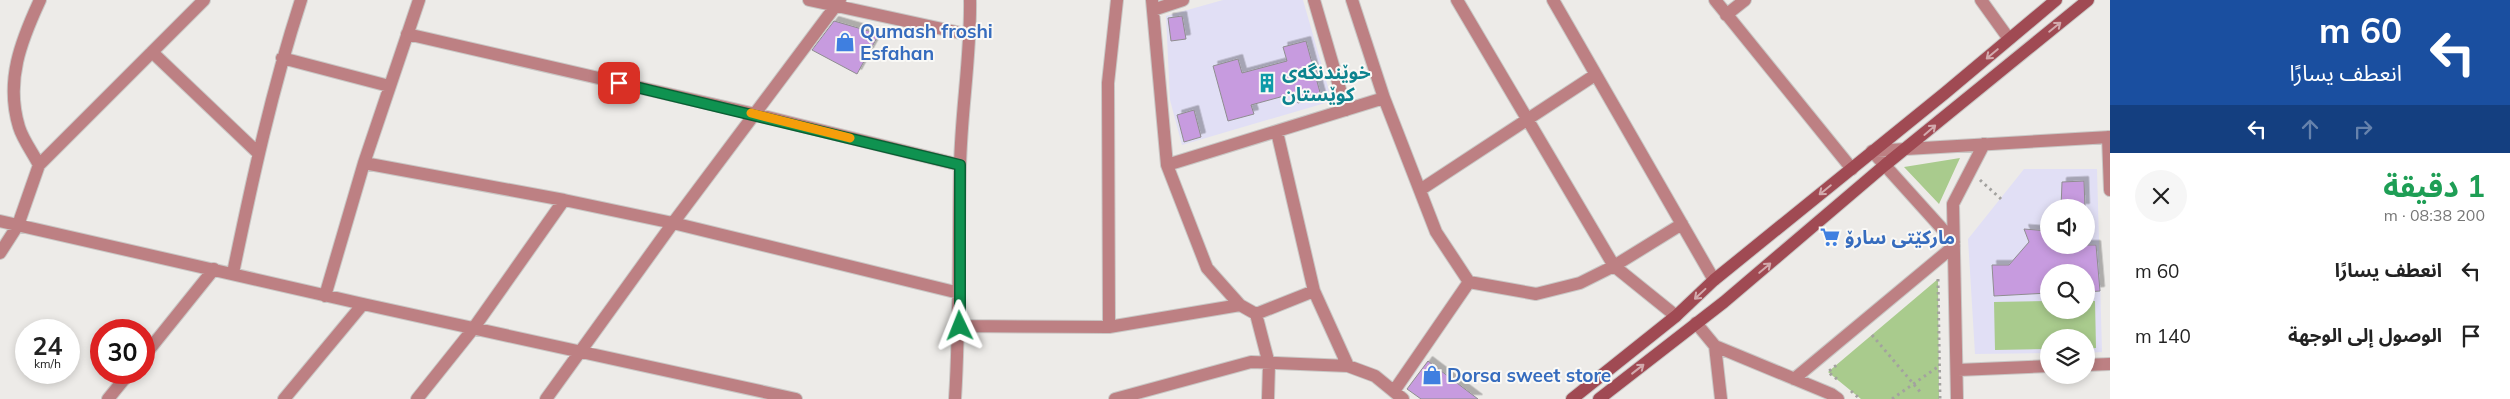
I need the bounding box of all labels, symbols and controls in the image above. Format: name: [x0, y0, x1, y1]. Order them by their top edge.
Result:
text: 60 m: [2319, 8, 2402, 52]
place label: Qumash froshi Esfahan: [860, 19, 993, 65]
icon: left: [2420, 20, 2485, 85]
one-way arrow: [2048, 21, 2061, 32]
shop icon: Qumash froshi Esfahan: [834, 31, 856, 53]
one-way arrow: [1985, 48, 1998, 59]
text: انعطف يسارًا: [2289, 59, 2402, 87]
place label: خوێندنگەی کوێستان: [1282, 60, 1371, 106]
pin: [598, 62, 640, 104]
icon: arrive: [605, 69, 633, 97]
building icon: خوێندنگەی کوێستان: [1256, 72, 1278, 94]
icon: left: [2243, 115, 2271, 143]
icon: ahead: [2296, 115, 2324, 143]
icon: right: [2349, 115, 2377, 143]
one-way arrow: [1923, 124, 1936, 136]
text: 1 دقيقة: [2383, 167, 2485, 205]
button: close: [2135, 170, 2187, 222]
one-way arrow: [1819, 185, 1832, 196]
map controls: [2040, 199, 2095, 384]
button: sound: [2040, 199, 2095, 254]
text: 200 m · 08:38: [2384, 205, 2485, 225]
place label: مارکێتی سارۆ: [1845, 225, 1955, 249]
supermarket icon: مارکێتی سارۆ: [1819, 226, 1841, 248]
icon: left: [2457, 257, 2485, 285]
text: انعطف يسارًا: [2335, 258, 2442, 282]
text: 60 m: [2135, 259, 2179, 283]
one-way arrow: [1758, 262, 1771, 273]
button: search: [2040, 264, 2095, 319]
one-way arrow: [1694, 287, 1707, 299]
position arrow: [933, 299, 985, 351]
speed limit sign: 30: [90, 319, 155, 384]
icon: arrive: [2457, 322, 2485, 350]
text: الوصول إلى الوجهة: [2288, 323, 2442, 347]
text: 140 m: [2135, 324, 2191, 348]
button: layers: [2040, 329, 2095, 384]
text: 24: [32, 330, 63, 361]
text: km/h: [34, 356, 61, 371]
place label: Dorsa sweet store: [1447, 363, 1611, 387]
one-way arrow: [1631, 363, 1644, 374]
shop icon: Dorsa sweet store: [1421, 364, 1443, 386]

